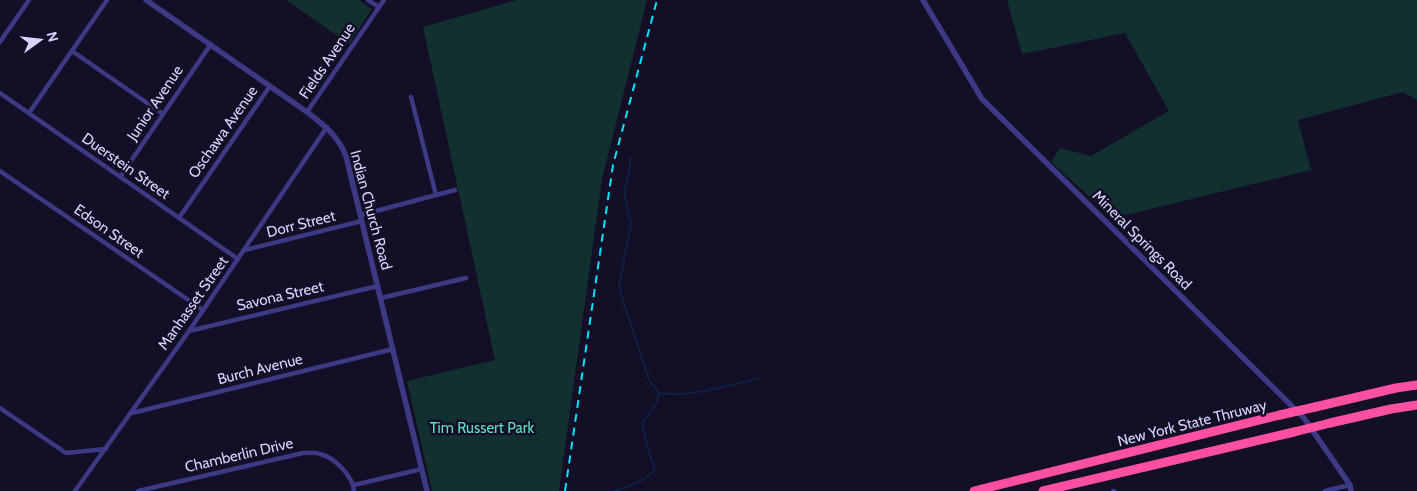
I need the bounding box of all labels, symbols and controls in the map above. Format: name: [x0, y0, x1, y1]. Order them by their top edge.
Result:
north arrow: [15, 15, 65, 65]
street label: Fields Avenue: [295, 19, 359, 102]
text: N: [43, 30, 63, 44]
street label: Junior Avenue: [123, 62, 187, 145]
street label: Oschawa Avenue: [184, 82, 262, 182]
street label: Duerstein Street: [78, 129, 174, 203]
street label: Indian Church Road: [346, 148, 396, 272]
street label: Mineral Springs Road: [1089, 187, 1195, 293]
street label: Edson Street: [71, 200, 147, 262]
street label: Dorr Street: [265, 207, 337, 241]
street label: Manhasset Street: [154, 253, 232, 353]
street label: Savona Street: [235, 277, 325, 315]
street label: Burch Avenue: [216, 350, 305, 388]
street label: New York State Thruway: [1115, 396, 1269, 450]
park label: Tim Russert Park: [430, 419, 535, 437]
street label: Chamberlin Drive: [183, 434, 295, 476]

